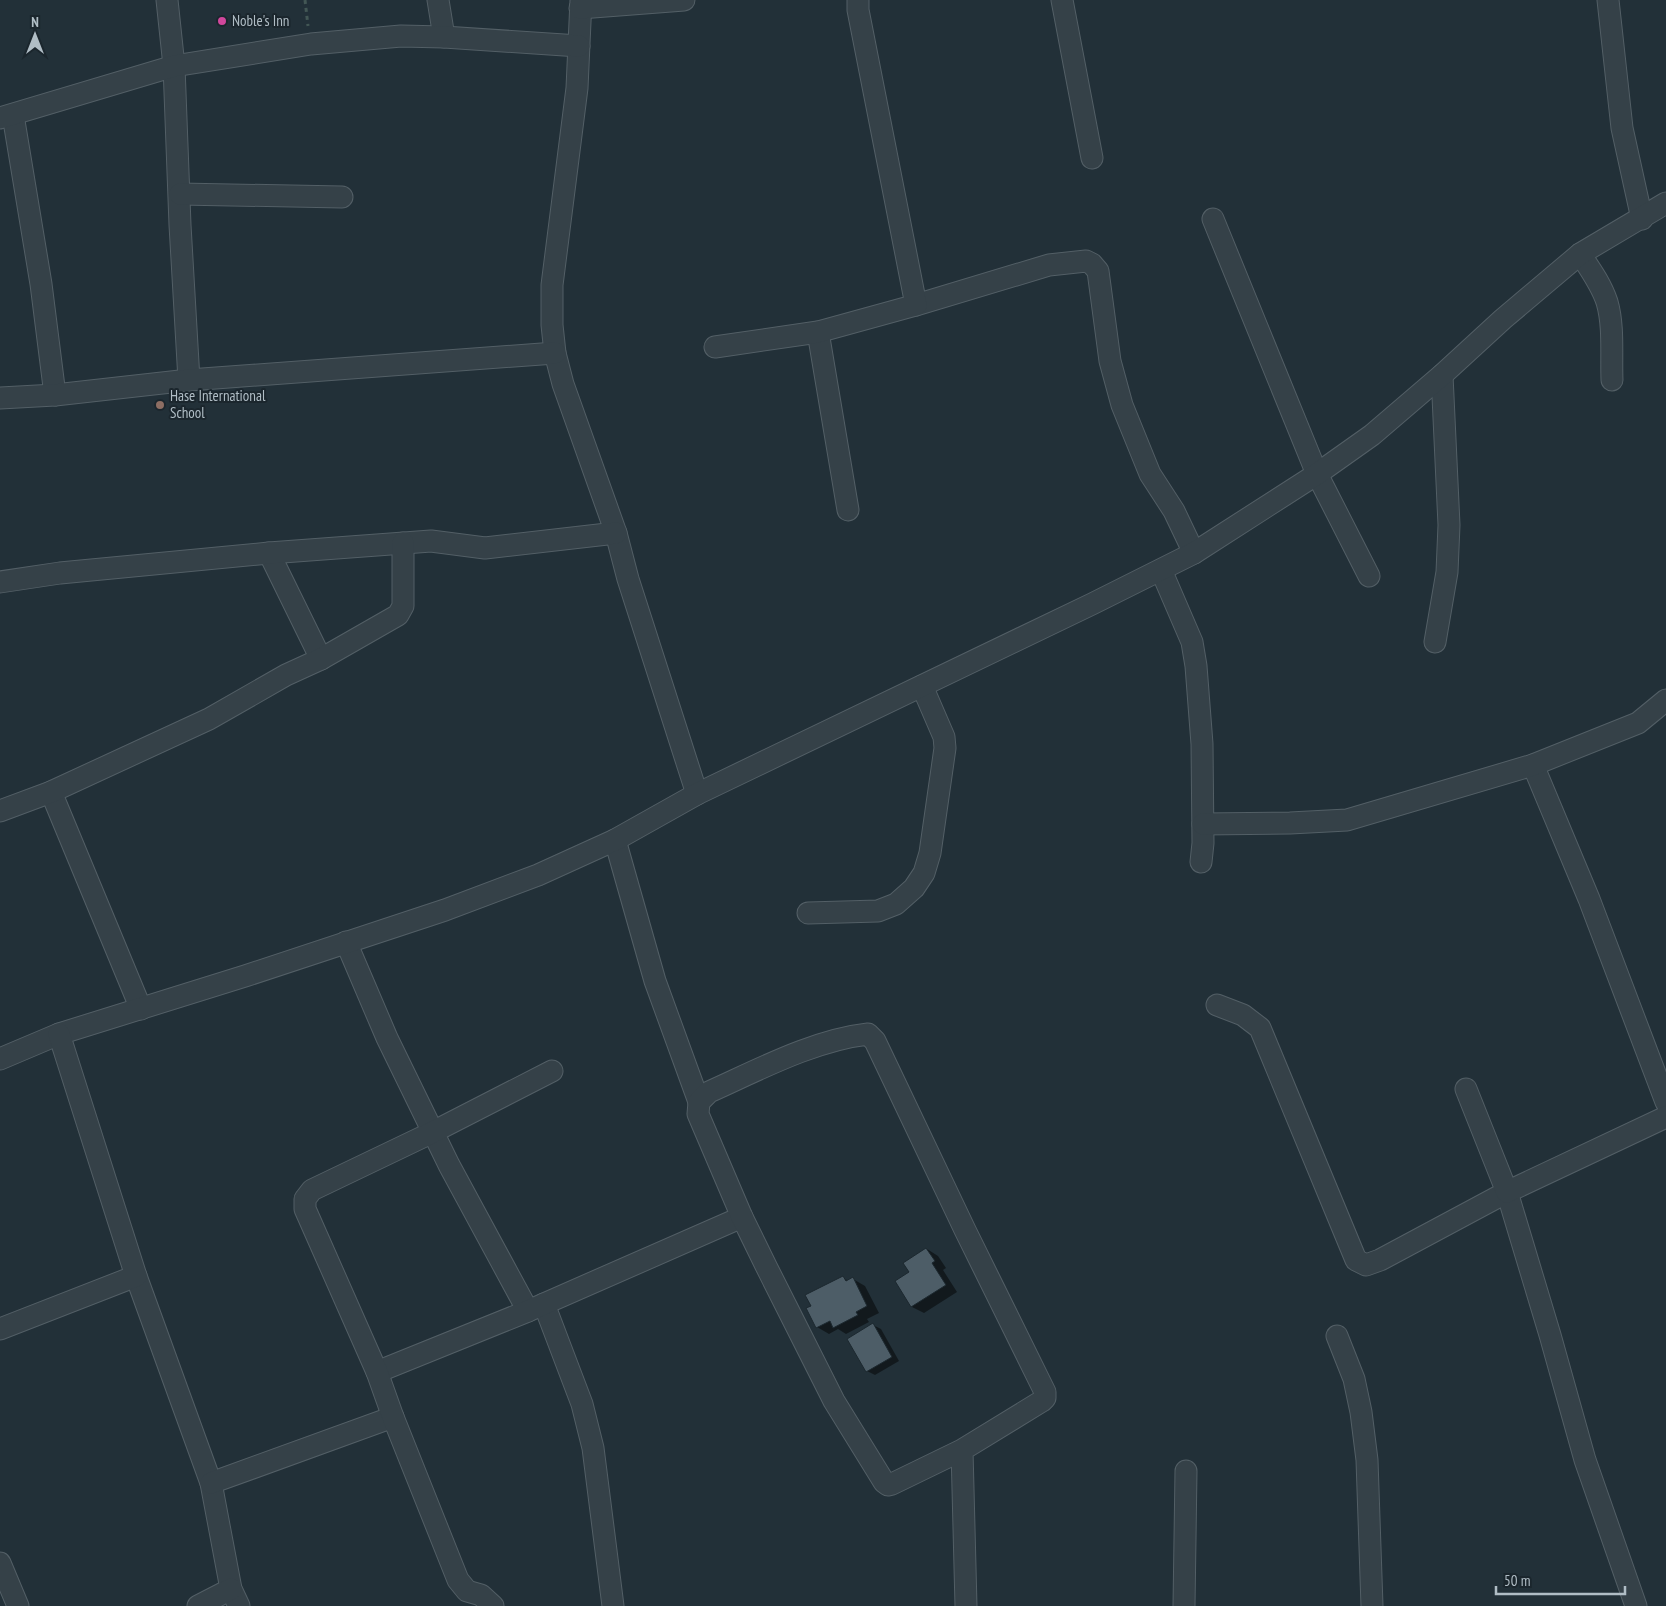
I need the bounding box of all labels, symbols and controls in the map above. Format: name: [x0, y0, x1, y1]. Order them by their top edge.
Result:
north arrow: [10, 10, 60, 60]
place label: Noble's Inn: [232, 11, 289, 30]
text: N: [31, 13, 39, 31]
marker: Noble's Inn: [216, 15, 228, 27]
place label: Hase International School: [170, 386, 266, 422]
marker: Hase International School: [154, 399, 166, 411]
scale bar: [1496, 1564, 1625, 1596]
text: 50 m: [1504, 1571, 1530, 1590]

